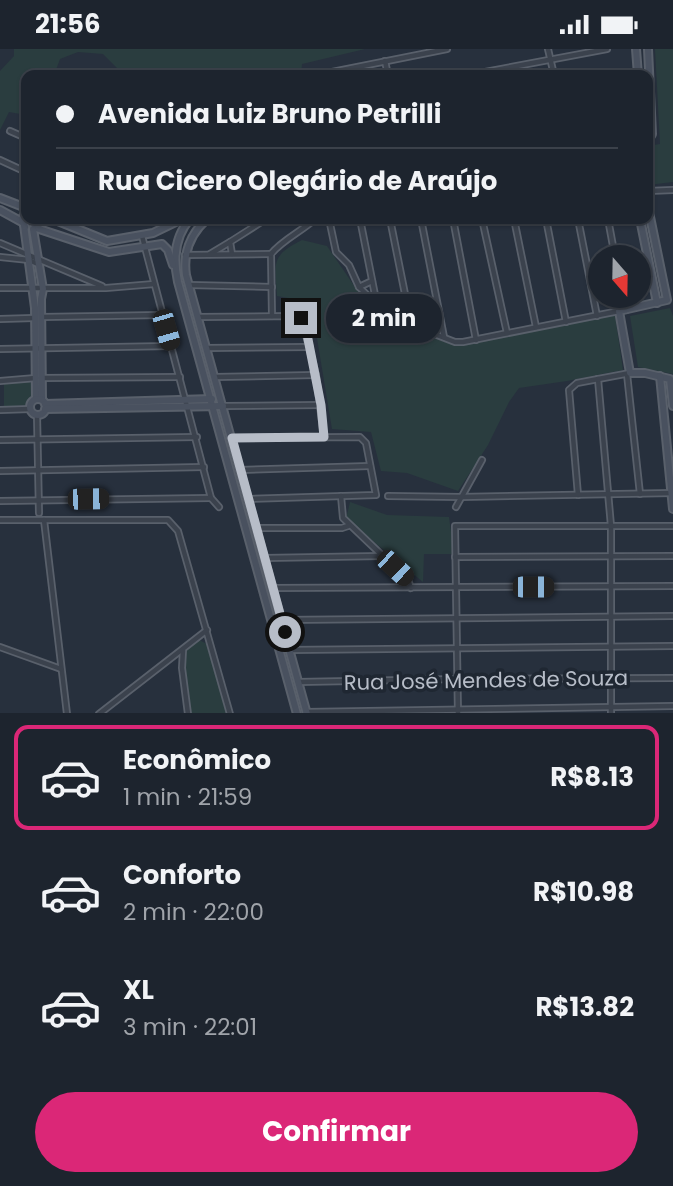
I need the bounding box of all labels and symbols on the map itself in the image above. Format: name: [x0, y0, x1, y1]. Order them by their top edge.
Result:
north arrow: [588, 245, 651, 308]
callout: 2 min: [326, 293, 441, 343]
route end: [285, 302, 317, 334]
car: [151, 307, 182, 353]
car: [67, 488, 110, 510]
car: [373, 546, 418, 590]
car: [513, 577, 555, 598]
route start: [269, 616, 301, 648]
street label: Rua José Mendes de Souza: [344, 663, 628, 697]

